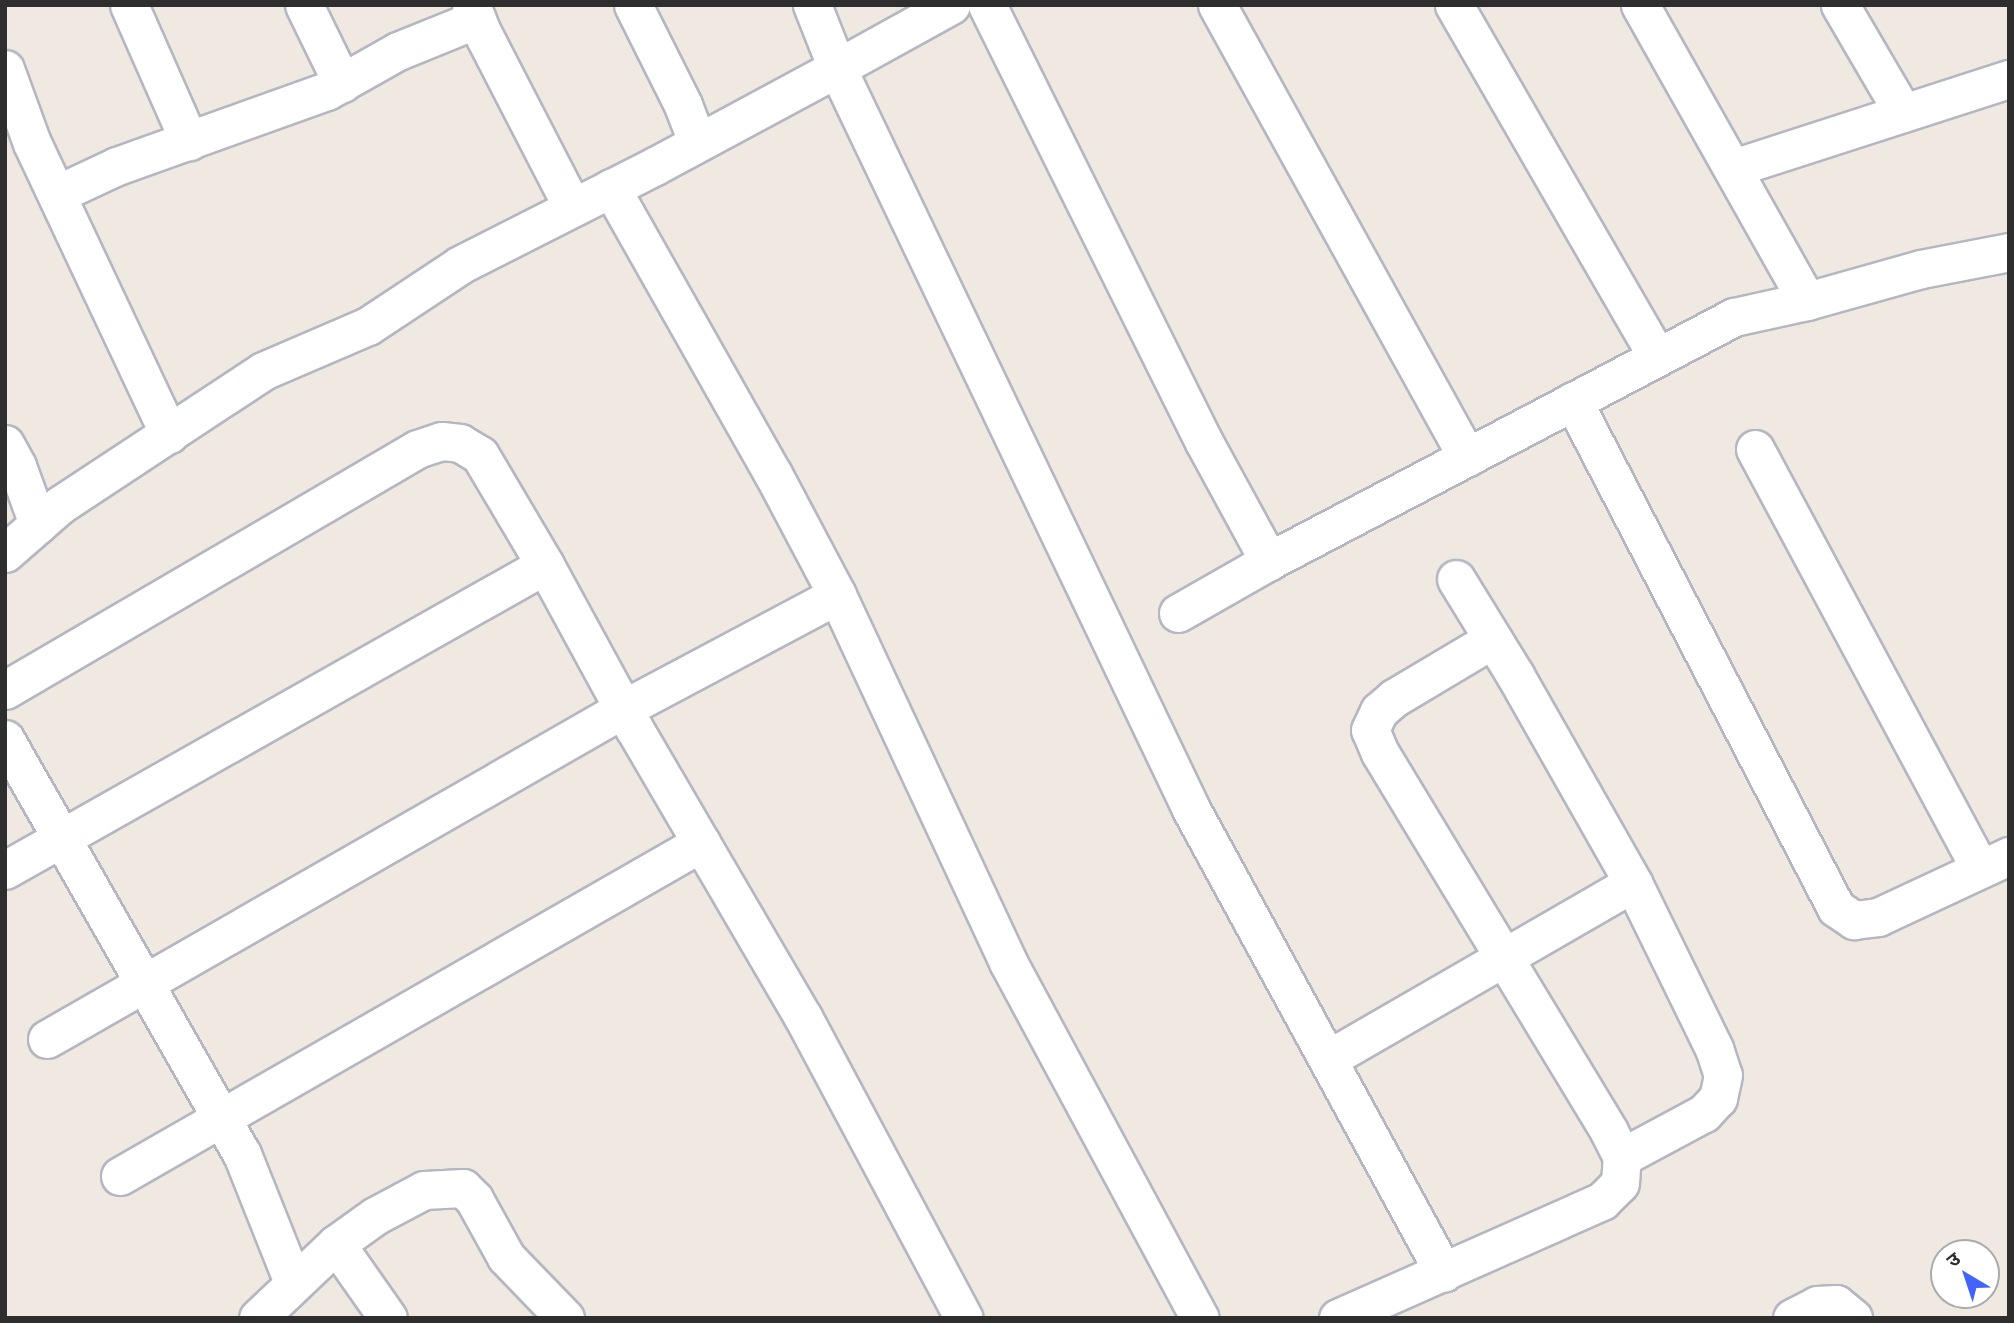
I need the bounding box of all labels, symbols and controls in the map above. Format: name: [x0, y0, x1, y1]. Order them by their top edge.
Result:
north arrow: [1930, 1239, 2000, 1309]
text: उ: [1941, 1246, 1966, 1273]

